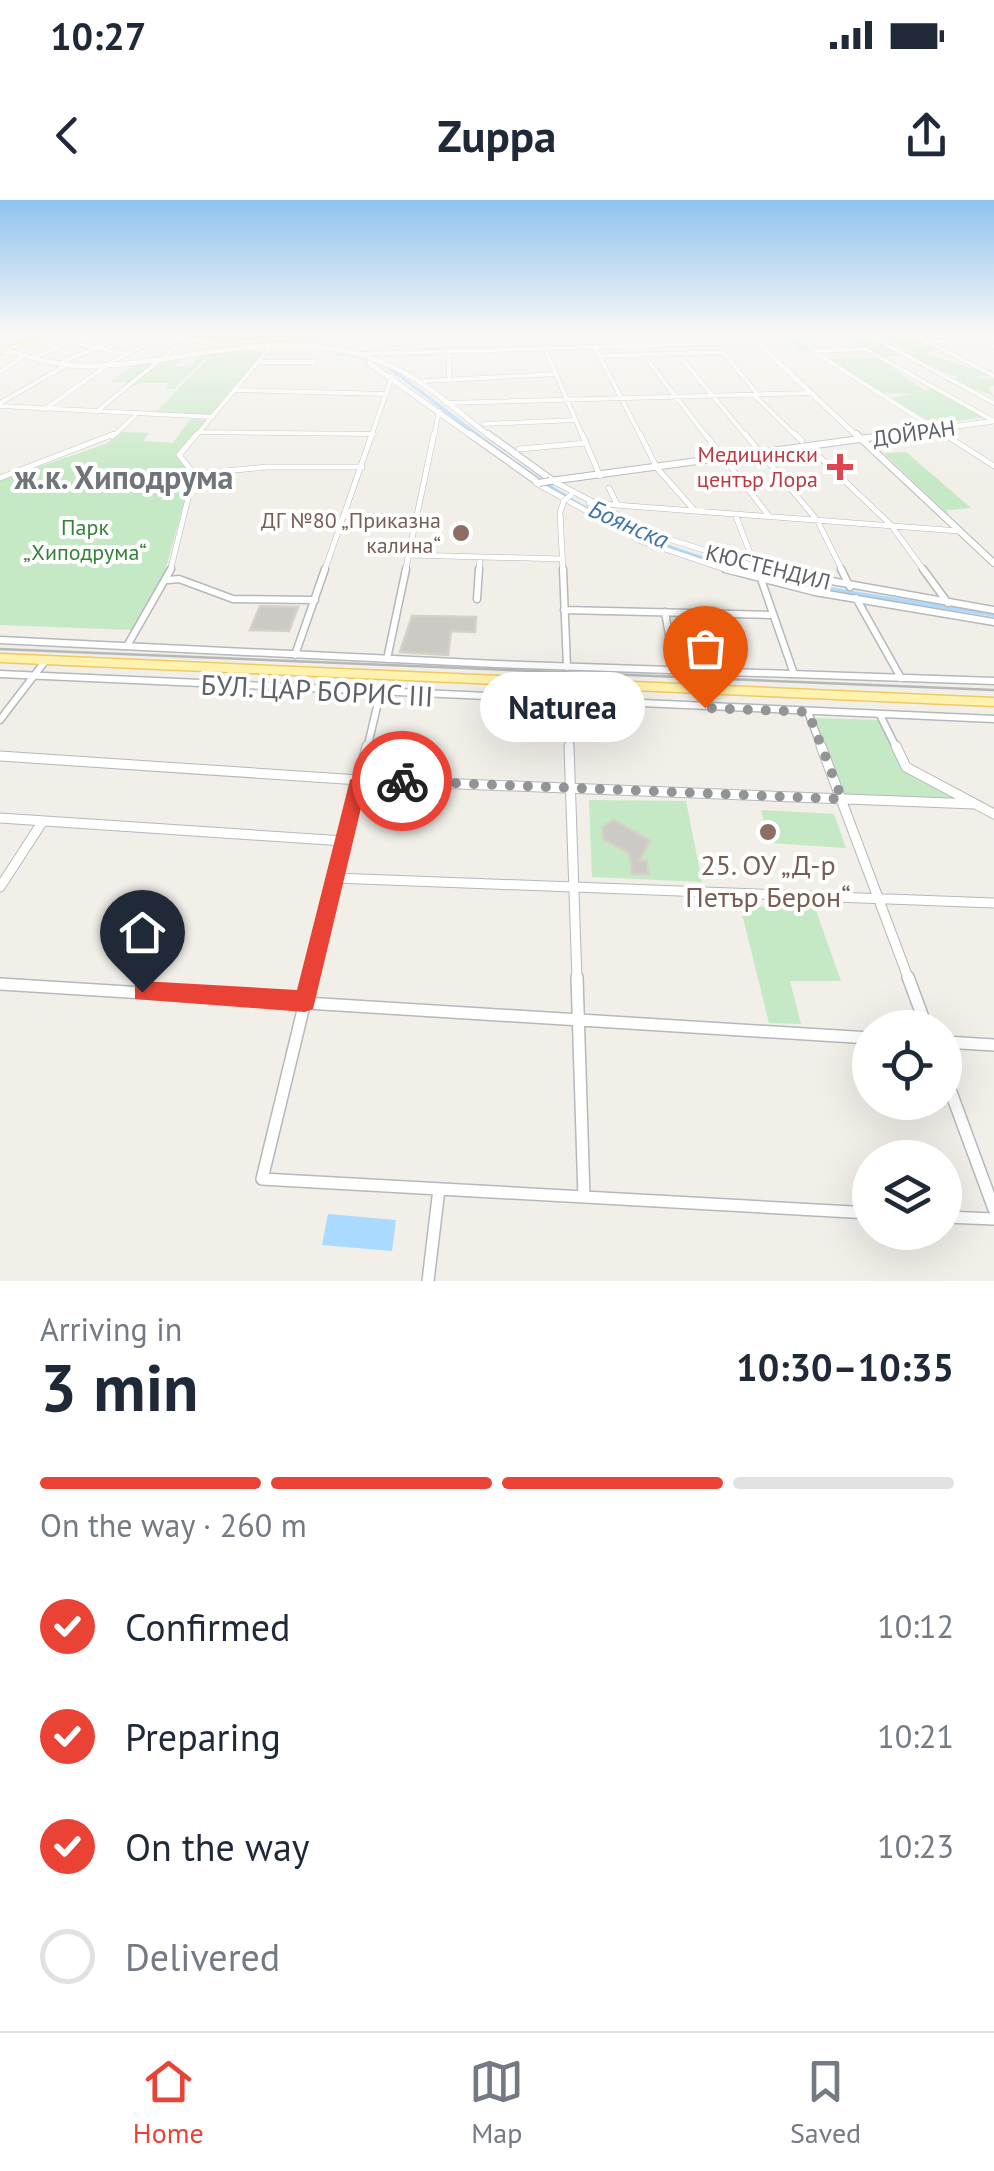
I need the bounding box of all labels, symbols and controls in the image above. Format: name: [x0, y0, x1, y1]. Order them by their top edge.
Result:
text: 10:27: [50, 11, 146, 60]
text: Zuppa: [438, 106, 556, 164]
icon: back: [40, 108, 95, 163]
icon: share: [899, 108, 954, 163]
street label: ДОЙРАН: [871, 413, 957, 453]
place label: Медицински център Лора: [697, 440, 818, 493]
marker: Медицински център Лора: [827, 454, 853, 480]
district label: ж.к. Хиподрума: [13, 456, 234, 498]
water label: Боянска: [584, 492, 674, 556]
place label: ДГ №80 „Приказна калина“: [261, 506, 441, 559]
park label: Парк „Хиподрума“: [23, 513, 147, 566]
marker: ДГ №80 „Приказна калина“: [450, 522, 472, 544]
street label: КЮСТЕНДИЛ: [703, 538, 833, 596]
pin: [663, 606, 748, 709]
icon: bag: [678, 621, 733, 676]
street label: БУЛ. ЦАР БОРИС III: [200, 665, 434, 715]
callout: Naturea: [480, 673, 645, 743]
text: Naturea: [508, 686, 617, 728]
courier: [352, 731, 452, 831]
icon: bike: [375, 754, 430, 809]
marker: 25. ОУ „Д-р Петър Берон“: [757, 821, 779, 843]
place label: 25. ОУ „Д-р Петър Берон“: [685, 846, 851, 915]
pin: [100, 890, 185, 993]
icon: home: [115, 905, 170, 960]
map controls: [852, 1010, 962, 1250]
button: locate: [852, 1010, 962, 1120]
button: layers: [852, 1140, 962, 1250]
text: Arriving in: [40, 1308, 182, 1350]
text: 10:30–10:35: [736, 1342, 954, 1391]
text: 3 min: [40, 1345, 199, 1429]
text: On the way · 260 m: [40, 1504, 307, 1546]
icon: check: [40, 1599, 95, 1654]
text: Confirmed: [125, 1602, 291, 1651]
text: 10:12: [877, 1605, 954, 1647]
icon: check: [40, 1709, 95, 1764]
text: Preparing: [125, 1712, 281, 1761]
text: 10:21: [877, 1715, 954, 1757]
icon: check: [40, 1819, 95, 1874]
text: On the way: [125, 1822, 310, 1871]
text: 10:23: [877, 1825, 954, 1867]
text: Delivered: [125, 1932, 280, 1981]
tab: Home: [133, 2054, 204, 2151]
tab: Map: [469, 2054, 524, 2151]
tab: Saved: [790, 2054, 861, 2151]

